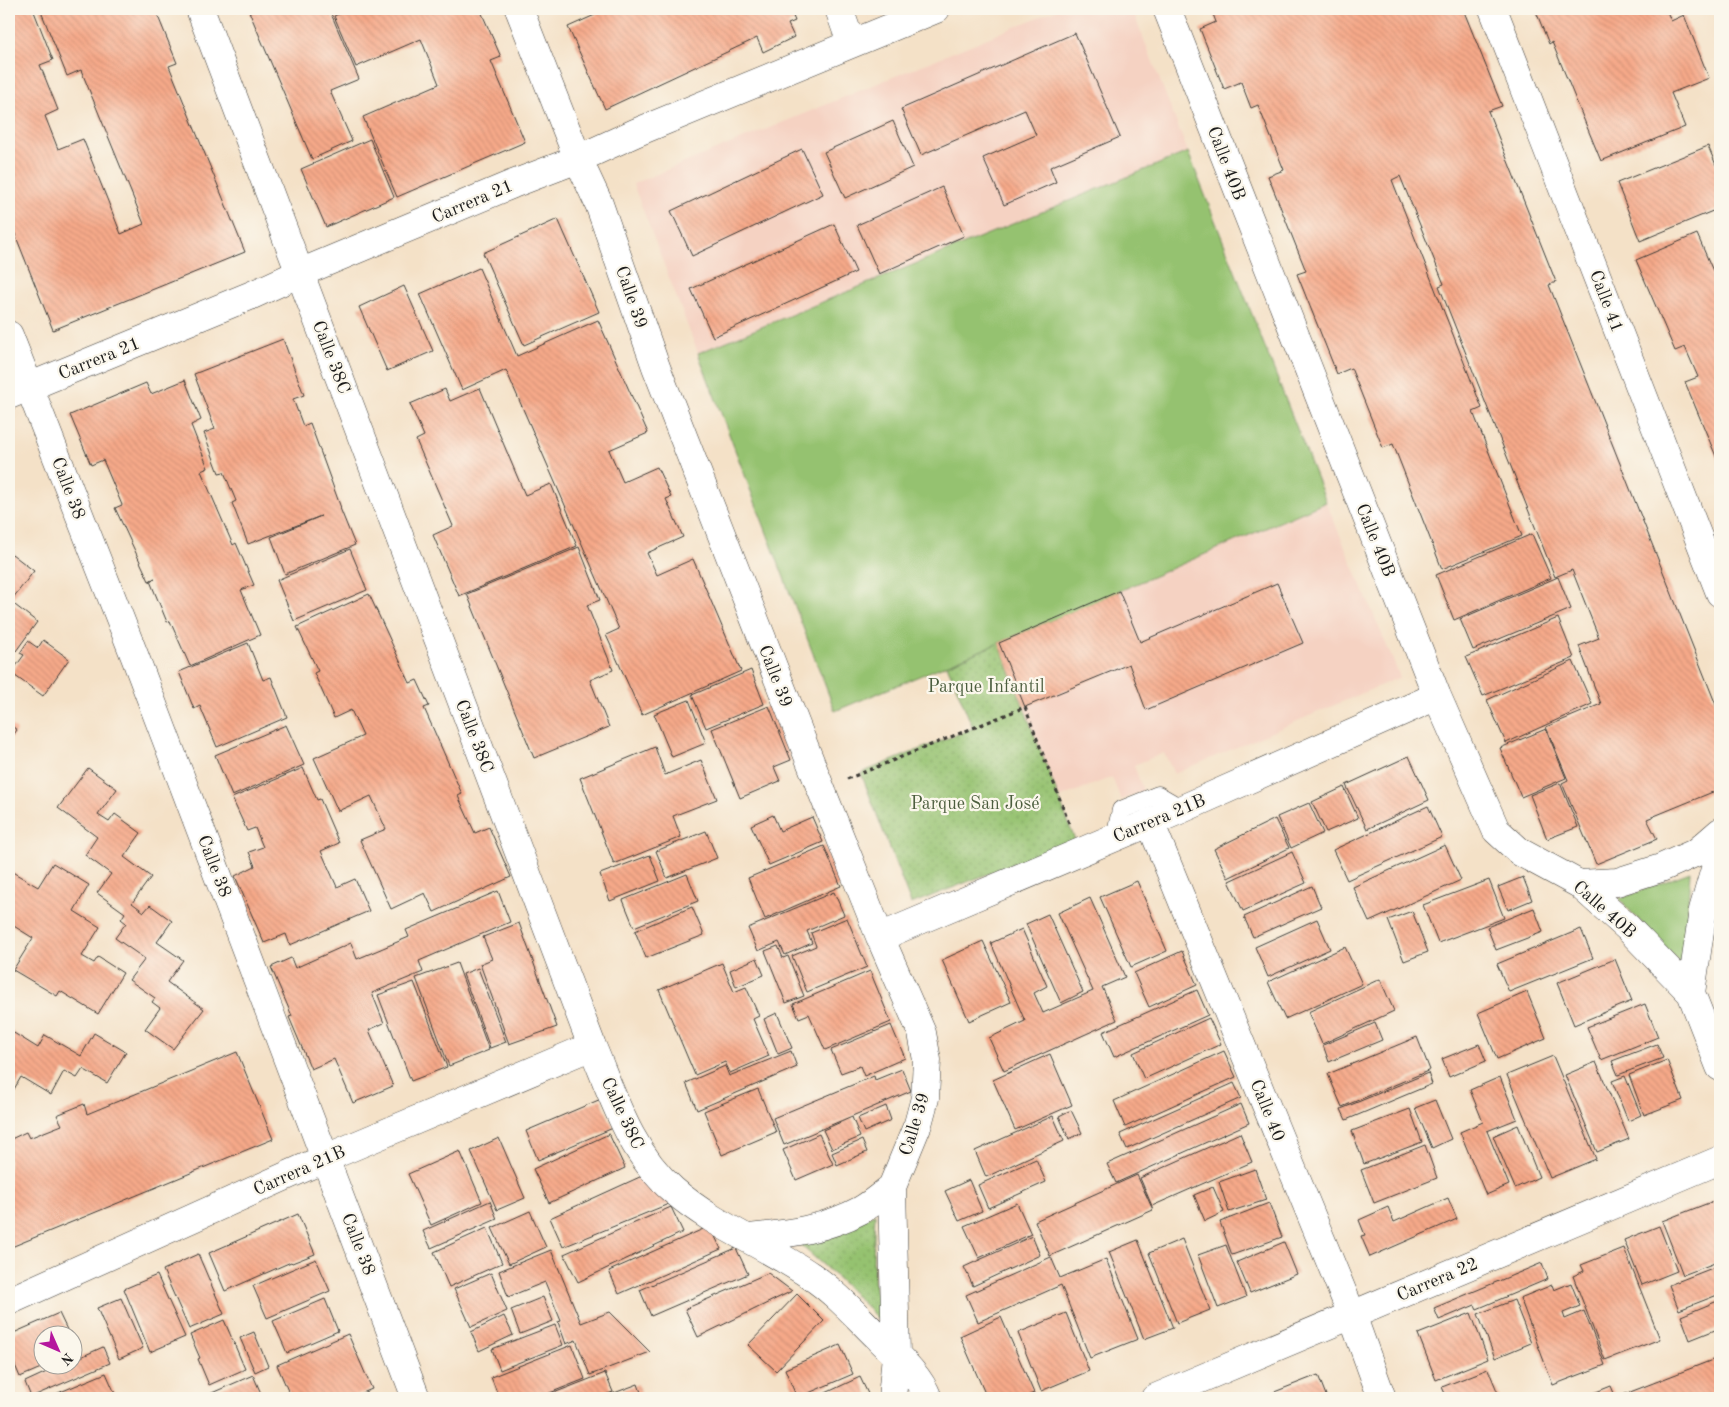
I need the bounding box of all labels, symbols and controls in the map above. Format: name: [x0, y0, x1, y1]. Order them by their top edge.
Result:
street label: Calle 40B: [1204, 124, 1248, 203]
street label: Carrera 21: [429, 177, 516, 227]
street label: Calle 39: [612, 264, 650, 331]
street label: Calle 41: [1586, 268, 1626, 335]
street label: Calle 38C: [309, 318, 353, 396]
street label: Carrera 21: [56, 334, 143, 383]
street label: Calle 38: [48, 455, 88, 522]
street label: Calle 40B: [1352, 501, 1398, 580]
street label: Calle 39: [755, 643, 795, 710]
park label: Parque Infantil: [927, 678, 1045, 696]
street label: Calle 38C: [452, 697, 496, 775]
street label: Carrera 21B: [1110, 791, 1208, 846]
park label: Parque San José: [910, 795, 1040, 813]
street label: Calle 38: [194, 833, 234, 900]
street label: Calle 40B: [1569, 878, 1639, 942]
street label: Calle 38C: [598, 1075, 647, 1152]
street label: Calle 40: [1247, 1077, 1288, 1144]
street label: Calle 39: [897, 1091, 933, 1158]
street label: Carrera 21B: [251, 1143, 348, 1199]
street label: Calle 38: [338, 1211, 378, 1278]
street label: Carrera 22: [1394, 1255, 1481, 1305]
north arrow: [32, 1324, 82, 1374]
text: N: [58, 1350, 75, 1367]

